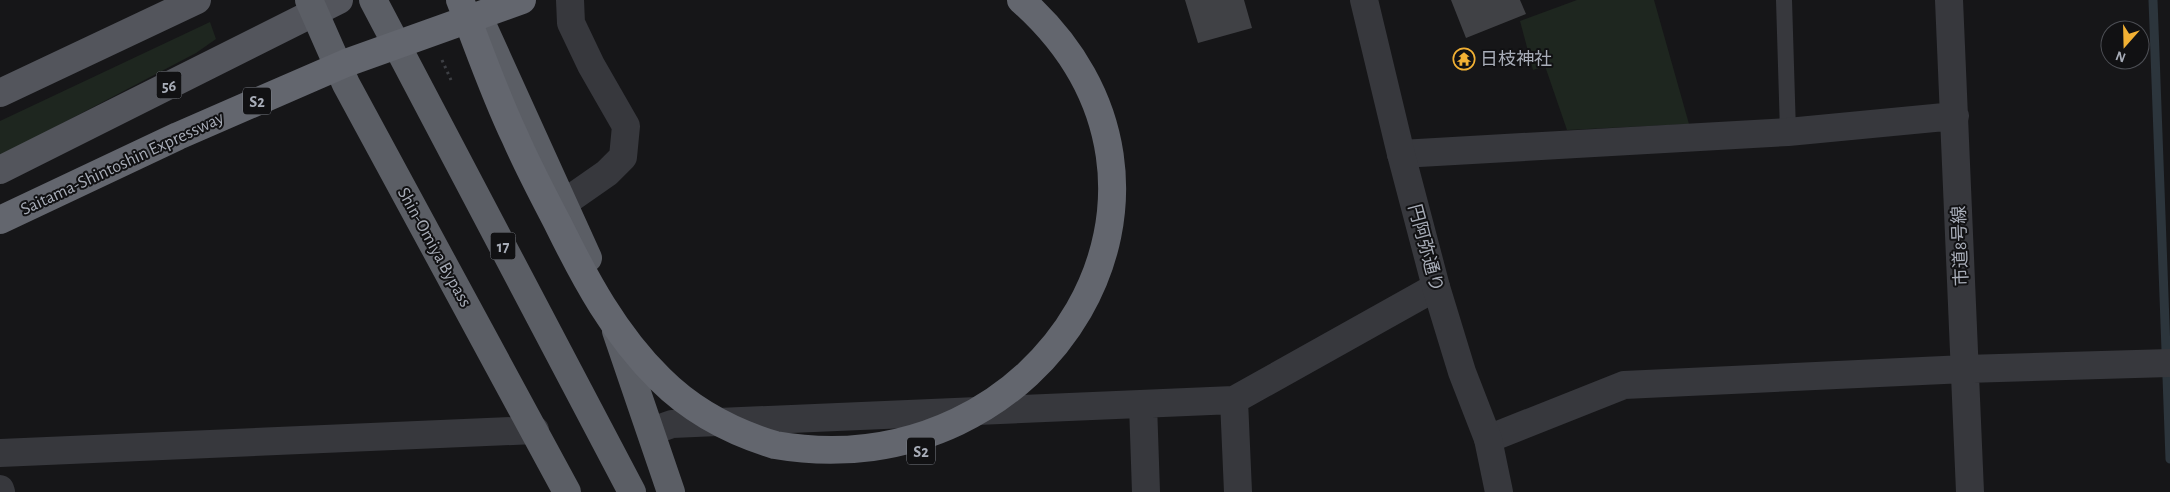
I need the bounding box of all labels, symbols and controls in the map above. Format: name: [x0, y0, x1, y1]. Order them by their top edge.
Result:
north arrow: [2100, 20, 2150, 70]
temple icon: 日枝神社: [1452, 47, 1476, 71]
text: N: [2114, 48, 2128, 65]
place label: 日枝神社: [1480, 50, 1552, 69]
road number: 56: [156, 72, 182, 98]
road number: S2: [243, 88, 271, 114]
street label: Saitama-Shintoshin Expressway: [18, 109, 227, 219]
street label: Shin-Omiya Bypass: [394, 185, 474, 310]
street label: 円阿弥通り: [1405, 202, 1446, 294]
street label: 市道8号線: [1949, 205, 1971, 287]
road number: 17: [490, 232, 516, 260]
road number: S2: [907, 438, 935, 464]

